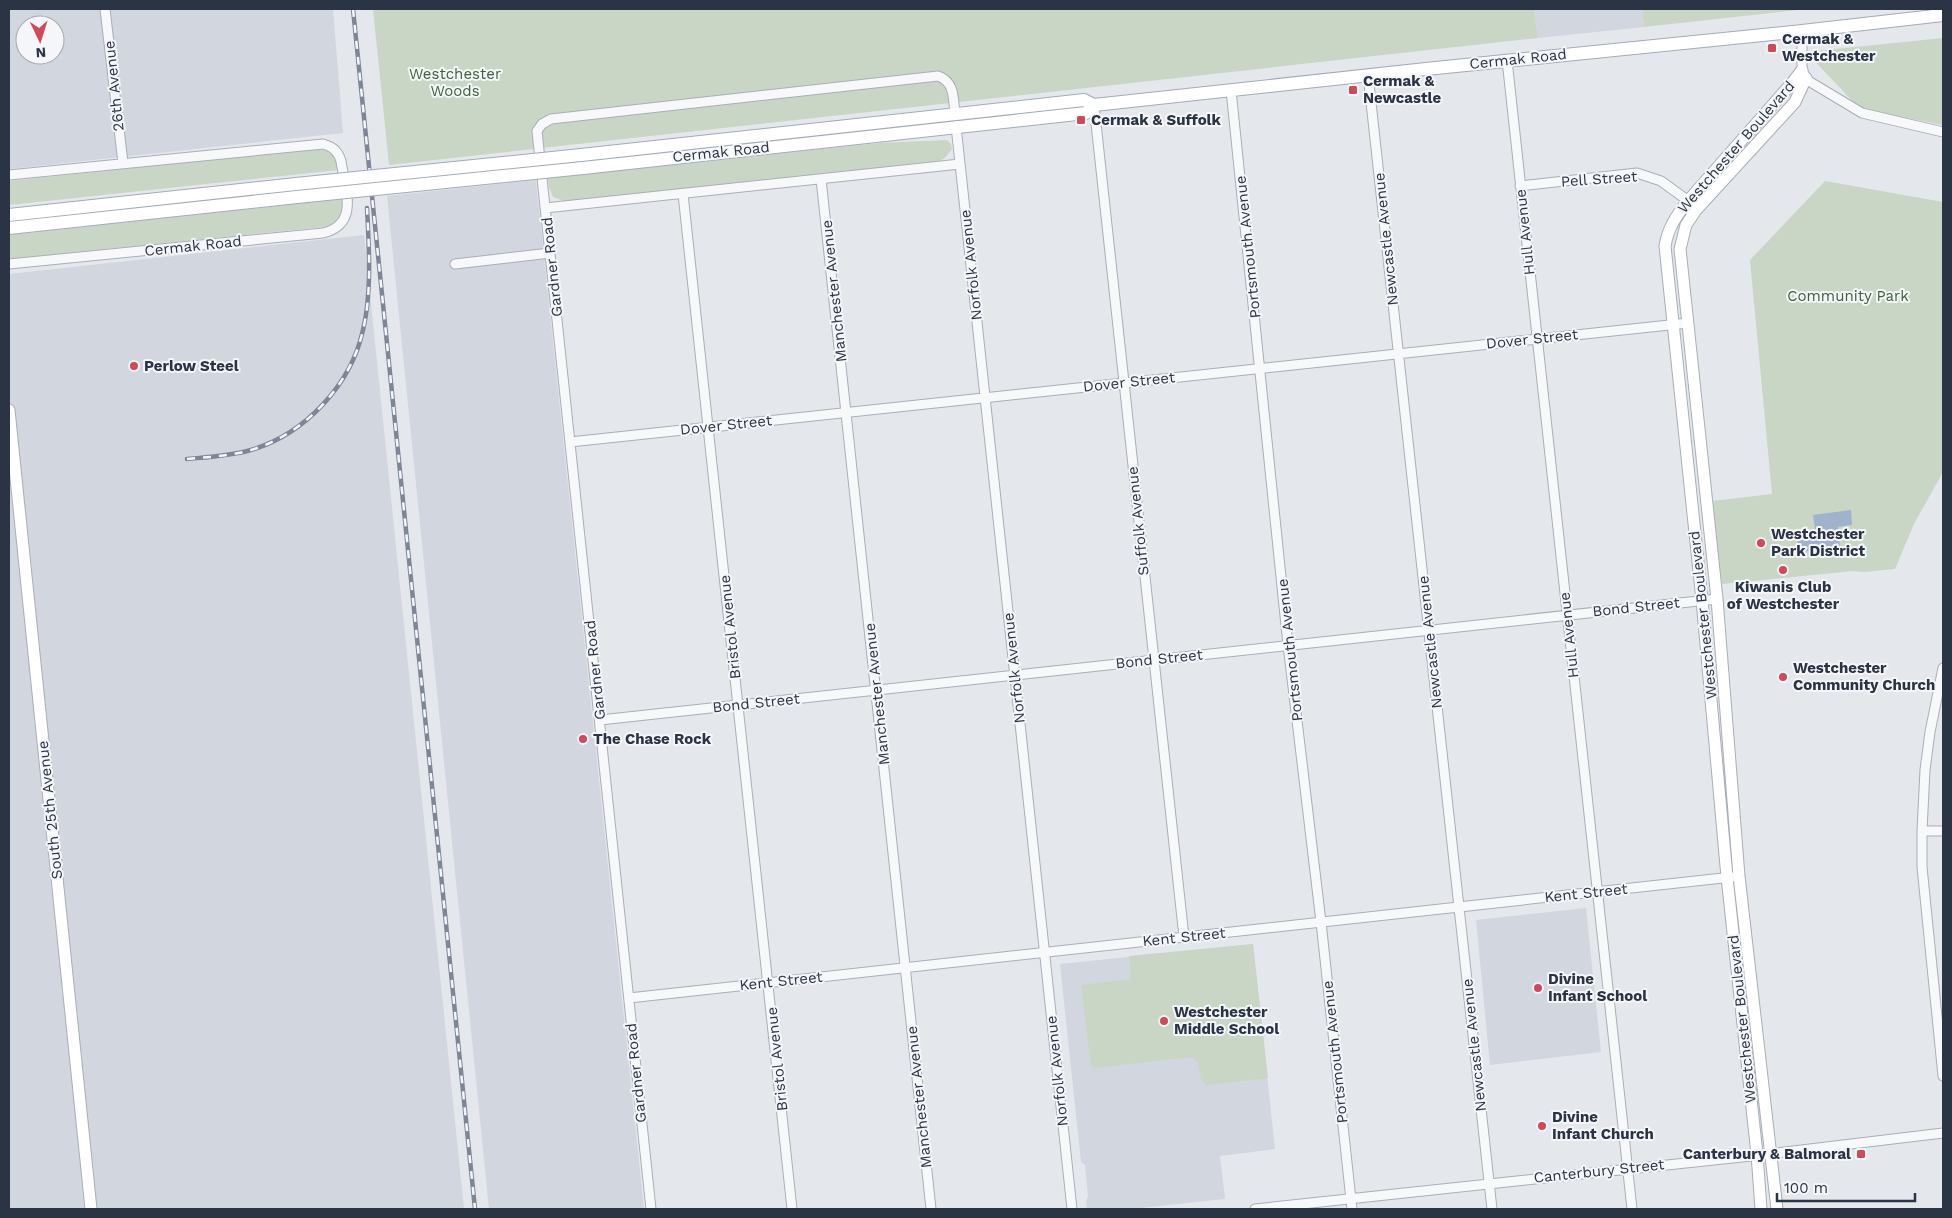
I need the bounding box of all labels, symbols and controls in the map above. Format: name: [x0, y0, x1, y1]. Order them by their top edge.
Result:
north arrow: [15, 15, 65, 65]
place label: Cermak & Westchester: [1782, 30, 1876, 65]
street label: 26th Avenue: [100, 40, 128, 132]
marker: Cermak & Westchester: [1766, 42, 1778, 54]
text: N: [35, 45, 47, 61]
street label: Cermak Road: [1468, 45, 1568, 73]
park label: Westchester Woods: [409, 65, 501, 100]
place label: Cermak & Newcastle: [1363, 72, 1441, 107]
street label: Westchester Boulevard: [1674, 77, 1798, 217]
marker: Cermak & Newcastle: [1347, 84, 1359, 96]
place label: Cermak & Suffolk: [1091, 111, 1222, 129]
marker: Cermak & Suffolk: [1075, 114, 1087, 126]
street label: Cermak Road: [671, 138, 771, 166]
street label: Pell Street: [1560, 167, 1639, 191]
street label: Newcastle Avenue: [1370, 172, 1402, 306]
street label: Portsmouth Avenue: [1232, 175, 1264, 319]
street label: Hull Avenue: [1512, 188, 1538, 276]
street label: Norfolk Avenue: [956, 209, 986, 321]
street label: Gardner Road: [538, 216, 566, 318]
street label: Manchester Avenue: [818, 219, 850, 363]
street label: Cermak Road: [143, 232, 243, 260]
park label: Community Park: [1787, 287, 1909, 305]
street label: Dover Street: [1485, 325, 1580, 353]
place label: Perlow Steel: [144, 357, 239, 375]
marker: Perlow Steel: [128, 360, 140, 372]
street label: Dover Street: [1082, 368, 1177, 396]
street label: Dover Street: [679, 411, 774, 439]
street label: Suffolk Avenue: [1123, 466, 1153, 576]
place label: Westchester Park District: [1771, 525, 1866, 560]
street label: Westchester Boulevard: [1685, 530, 1721, 700]
marker: Westchester Park District: [1755, 537, 1767, 549]
marker: Kiwanis Club of Westchester: [1777, 564, 1789, 576]
street label: Bristol Avenue: [716, 574, 744, 680]
street label: Newcastle Avenue: [1414, 575, 1446, 709]
street label: Portsmouth Avenue: [1274, 578, 1306, 722]
place label: Kiwanis Club of Westchester: [1727, 578, 1840, 613]
street label: Hull Avenue: [1556, 591, 1582, 679]
street label: Bond Street: [1591, 593, 1681, 621]
street label: Norfolk Avenue: [999, 612, 1029, 724]
street label: Gardner Road: [581, 619, 609, 721]
street label: Manchester Avenue: [861, 622, 893, 766]
street label: Bond Street: [1114, 645, 1204, 673]
place label: Westchester Community Church: [1793, 659, 1935, 694]
marker: Westchester Community Church: [1777, 671, 1789, 683]
street label: Bond Street: [711, 689, 801, 717]
place label: The Chase Rock: [593, 730, 712, 748]
marker: The Chase Rock: [577, 733, 589, 745]
street label: South 25th Avenue: [34, 740, 66, 880]
street label: Kent Street: [1543, 880, 1629, 906]
street label: Kent Street: [1141, 924, 1227, 950]
street label: Westchester Boulevard: [1724, 934, 1760, 1104]
street label: Kent Street: [738, 968, 824, 994]
place label: Divine Infant School: [1548, 970, 1647, 1005]
street label: Newcastle Avenue: [1458, 978, 1490, 1112]
street label: Portsmouth Avenue: [1319, 980, 1351, 1124]
marker: Divine Infant School: [1532, 982, 1544, 994]
place label: Westchester Middle School: [1174, 1003, 1279, 1038]
street label: Bristol Avenue: [763, 1006, 791, 1112]
street label: Norfolk Avenue: [1042, 1015, 1072, 1127]
marker: Westchester Middle School: [1158, 1015, 1170, 1027]
street label: Gardner Road: [622, 1022, 650, 1124]
street label: Manchester Avenue: [903, 1025, 935, 1169]
place label: Divine Infant Church: [1552, 1108, 1654, 1143]
marker: Divine Infant Church: [1536, 1120, 1548, 1132]
place label: Canterbury & Balmoral: [1683, 1145, 1851, 1163]
marker: Canterbury & Balmoral: [1855, 1148, 1867, 1160]
street label: Canterbury Street: [1533, 1155, 1666, 1187]
scale bar: [1777, 1170, 1914, 1202]
text: 100 m: [1784, 1179, 1828, 1197]

